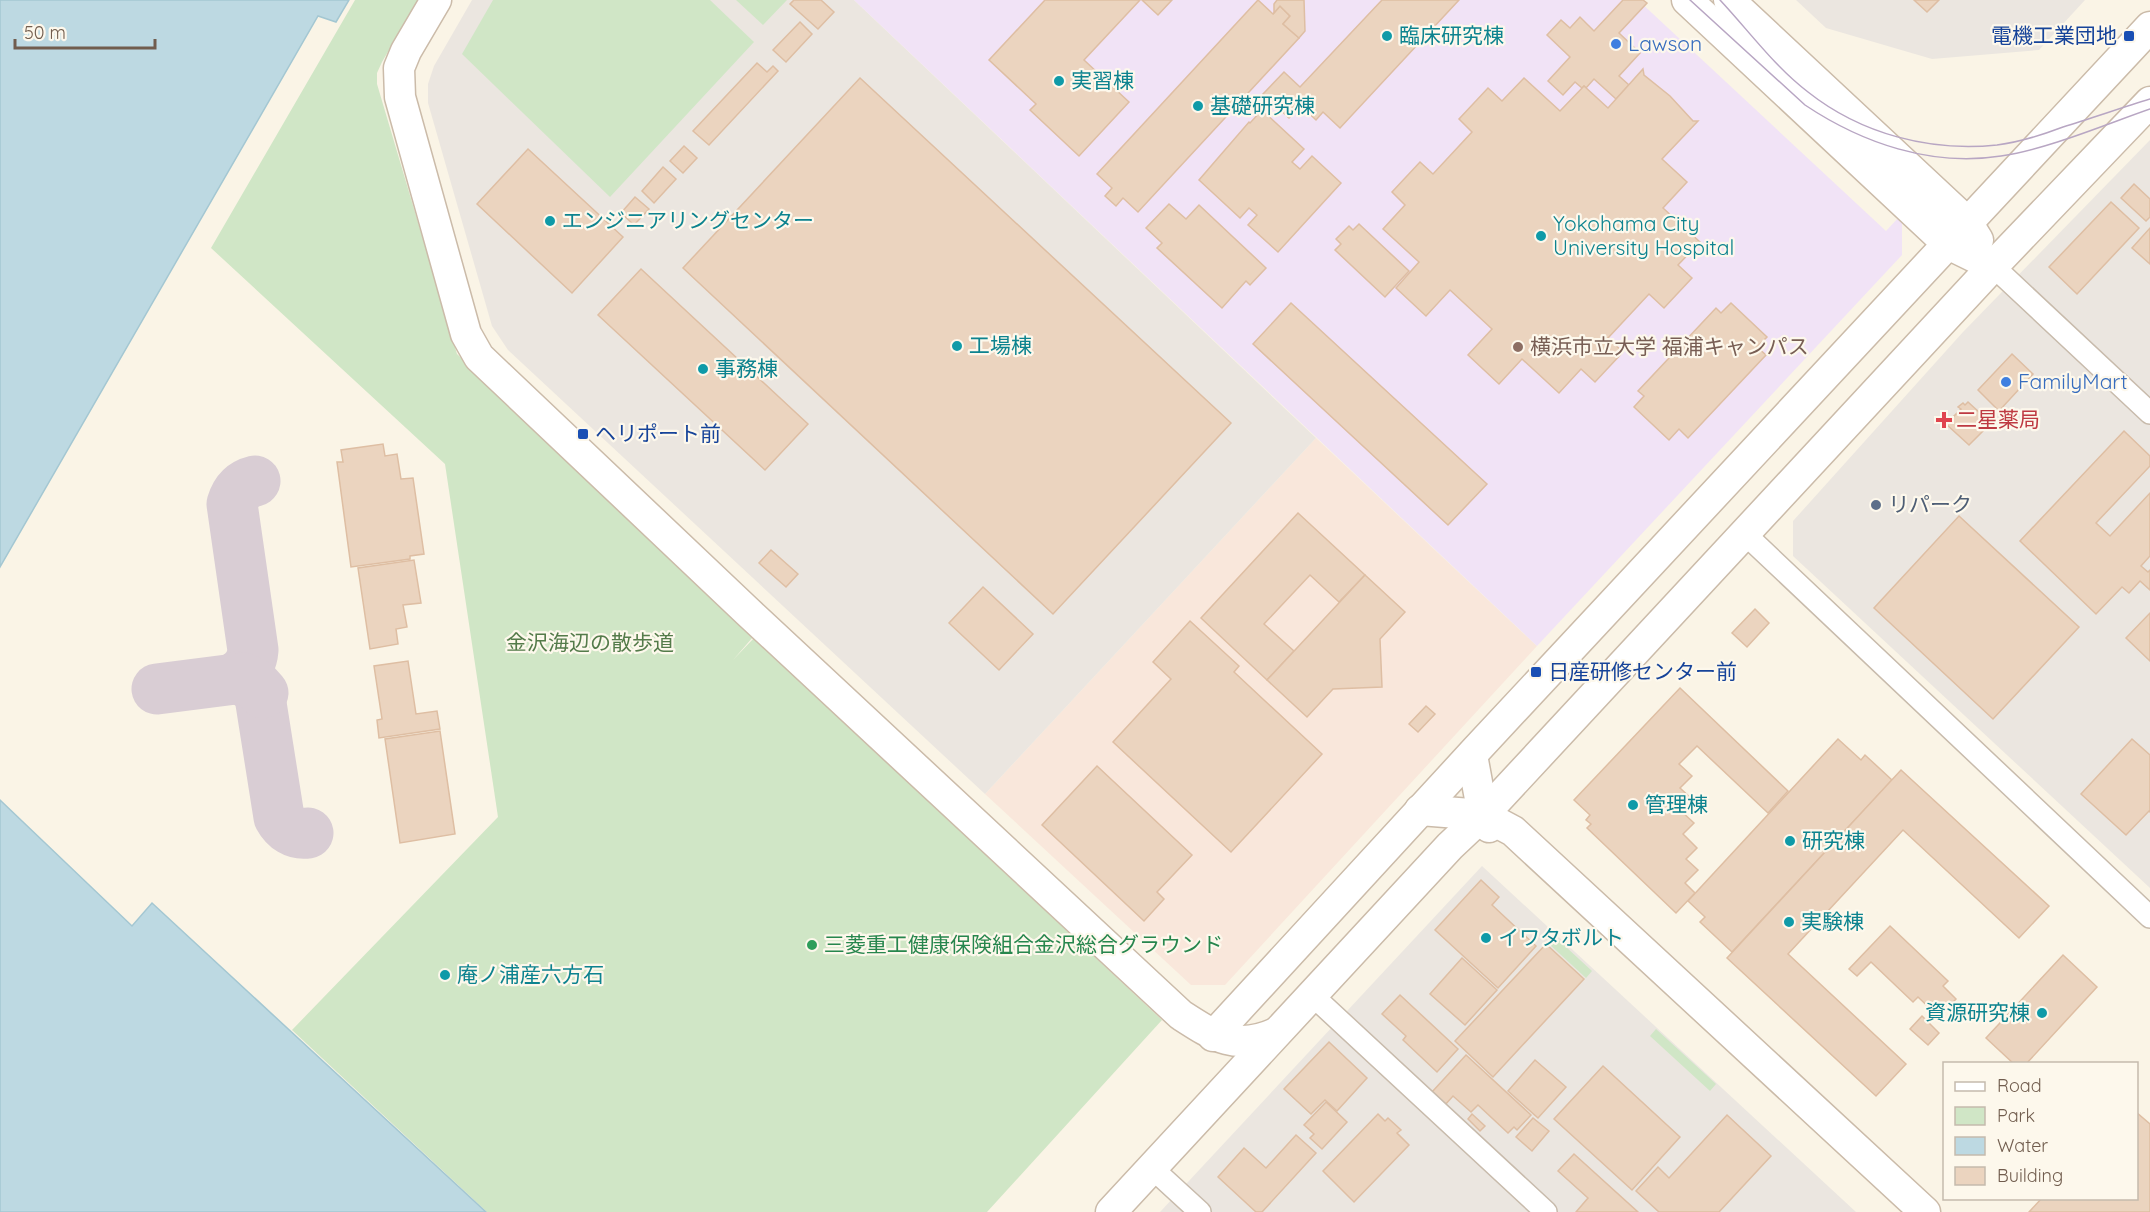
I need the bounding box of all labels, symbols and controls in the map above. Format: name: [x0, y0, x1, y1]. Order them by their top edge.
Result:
scale bar: [15, 12, 154, 50]
text: 50 m: [24, 21, 66, 44]
place label: 臨床研究棟: [1399, 22, 1504, 48]
place label: 電機工業団地: [1991, 22, 2117, 48]
marker: 臨床研究棟: [1380, 29, 1394, 43]
marker: 電機工業団地: [2122, 29, 2136, 43]
place label: Lawson: [1628, 30, 1702, 56]
marker: Lawson: [1609, 37, 1623, 51]
place label: 実習棟: [1071, 67, 1134, 93]
marker: 実習棟: [1052, 74, 1066, 88]
place label: 基礎研究棟: [1210, 92, 1315, 118]
marker: 基礎研究棟: [1191, 99, 1205, 113]
place label: エンジニアリングセンター: [562, 207, 814, 233]
place label: Yokohama City University Hospital: [1553, 210, 1734, 260]
marker: エンジニアリングセンター: [543, 214, 557, 228]
marker: Yokohama City University Hospital: [1534, 229, 1548, 243]
place label: 工場棟: [969, 332, 1032, 358]
place label: 横浜市立大学 福浦キャンパス: [1530, 333, 1809, 359]
marker: 工場棟: [950, 339, 964, 353]
marker: 横浜市立大学 福浦キャンパス: [1511, 340, 1525, 354]
place label: 事務棟: [715, 355, 778, 381]
marker: 事務棟: [696, 362, 710, 376]
place label: FamilyMart: [2018, 368, 2128, 394]
marker: FamilyMart: [1999, 375, 2013, 389]
place label: 二星薬局: [1956, 406, 2040, 432]
marker: 二星薬局: [1937, 413, 1951, 427]
place label: ヘリポート前: [595, 420, 721, 446]
marker: ヘリポート前: [576, 427, 590, 441]
place label: リパーク: [1888, 491, 1972, 517]
marker: リパーク: [1869, 498, 1883, 512]
park label: 金沢海辺の散歩道: [506, 629, 674, 655]
place label: 日産研修センター前: [1548, 658, 1737, 684]
marker: 日産研修センター前: [1529, 665, 1543, 679]
place label: 管理棟: [1645, 791, 1708, 817]
marker: 管理棟: [1626, 798, 1640, 812]
place label: 研究棟: [1802, 827, 1865, 853]
marker: 研究棟: [1783, 834, 1797, 848]
place label: 実験棟: [1801, 908, 1864, 934]
marker: 実験棟: [1782, 915, 1796, 929]
place label: イワタボルト: [1498, 924, 1624, 950]
place label: 三菱重工健康保険組合金沢総合グラウンド: [824, 931, 1223, 957]
marker: イワタボルト: [1479, 931, 1493, 945]
marker: 三菱重工健康保険組合金沢総合グラウンド: [805, 938, 819, 952]
place label: 庵ノ浦産六方石: [457, 961, 604, 987]
marker: 庵ノ浦産六方石: [438, 968, 452, 982]
place label: 資源研究棟: [1925, 999, 2030, 1025]
marker: 資源研究棟: [2035, 1006, 2049, 1020]
legend: [1943, 1062, 2138, 1200]
text: Road: [1997, 1074, 2042, 1097]
text: Park: [1997, 1104, 2035, 1127]
text: Water: [1997, 1134, 2048, 1157]
text: Building: [1997, 1164, 2063, 1187]

